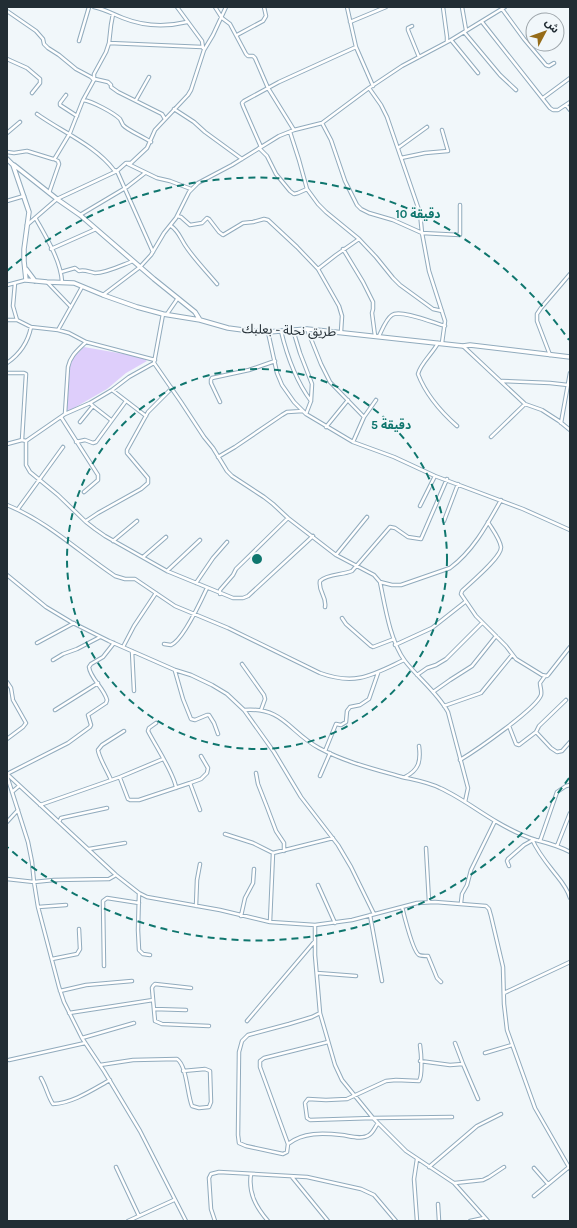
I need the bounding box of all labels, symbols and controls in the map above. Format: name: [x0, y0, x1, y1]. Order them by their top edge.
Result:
north arrow: [525, 12, 565, 52]
text: ش: [542, 16, 562, 36]
text: 10 دقيقة: [395, 207, 441, 221]
street label: طريق نحلة - بعلبك: [242, 321, 337, 340]
text: 5 دقيقة: [371, 418, 411, 432]
centre of rings: [250, 552, 264, 566]

